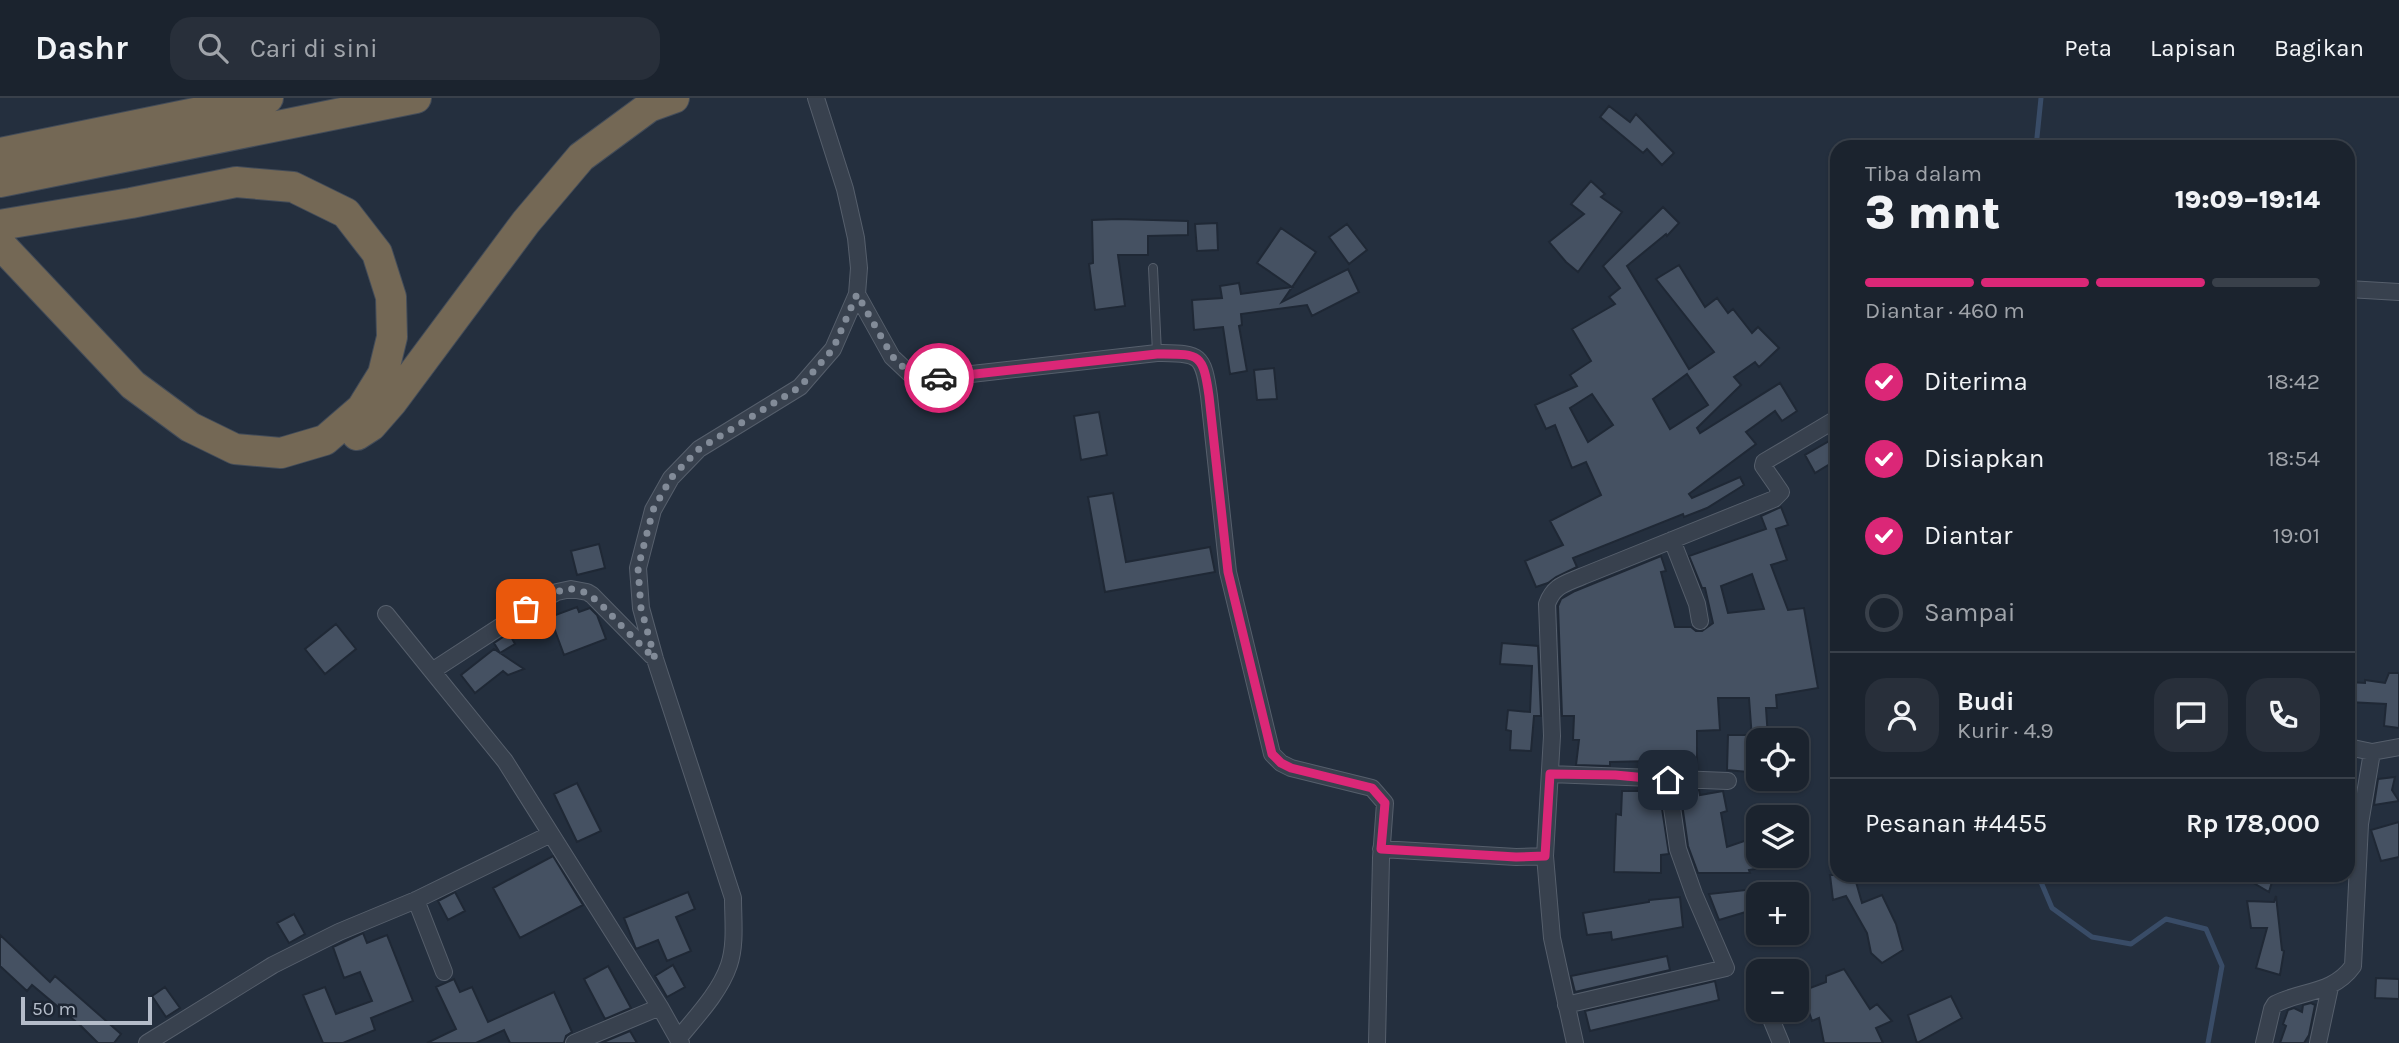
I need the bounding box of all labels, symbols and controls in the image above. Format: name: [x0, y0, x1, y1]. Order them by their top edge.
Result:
search box: [170, 17, 660, 80]
text: Dashr: [35, 29, 128, 67]
icon: search: [194, 29, 232, 67]
text: Cari di sini: [250, 33, 378, 64]
text: Peta: [2064, 34, 2112, 62]
text: Lapisan: [2150, 34, 2236, 62]
text: Bagikan: [2274, 34, 2364, 62]
text: Tiba dalam: [1865, 160, 1982, 187]
text: 19:09–19:14: [2175, 184, 2320, 215]
text: 3 mnt: [1865, 186, 2000, 240]
text: Diantar · 460 m: [1865, 297, 2025, 324]
courier: [904, 343, 974, 413]
icon: car: [920, 359, 958, 397]
icon: check: [1865, 363, 1903, 401]
text: Diterima: [1924, 366, 2028, 397]
text: 18:42: [2267, 368, 2320, 395]
icon: check: [1865, 440, 1903, 478]
text: Disiapkan: [1924, 443, 2044, 474]
text: 18:54: [2267, 445, 2320, 472]
icon: check: [1865, 517, 1903, 555]
text: Diantar: [1924, 520, 2012, 551]
text: 19:01: [2273, 522, 2320, 549]
pin: [496, 579, 556, 639]
icon: bag: [507, 590, 545, 628]
text: Sampai: [1924, 597, 2016, 628]
button: person: [1865, 678, 1939, 752]
button: chat: [2154, 678, 2228, 752]
button: phone: [2246, 678, 2320, 752]
text: Budi: [1957, 686, 2015, 717]
text: Kurir · 4.9: [1957, 717, 2054, 744]
map controls: [1746, 728, 1809, 1022]
button: locate: [1746, 728, 1809, 791]
pin: [1638, 750, 1698, 810]
icon: home: [1649, 761, 1687, 799]
button: layers: [1746, 805, 1809, 868]
text: Pesanan #4455: [1865, 808, 2047, 839]
text: Rp 178,000: [2186, 808, 2320, 839]
button: +: [1746, 882, 1809, 945]
button: −: [1746, 959, 1809, 1022]
scale bar: [21, 994, 152, 1026]
text: 50 m: [32, 998, 76, 1020]

